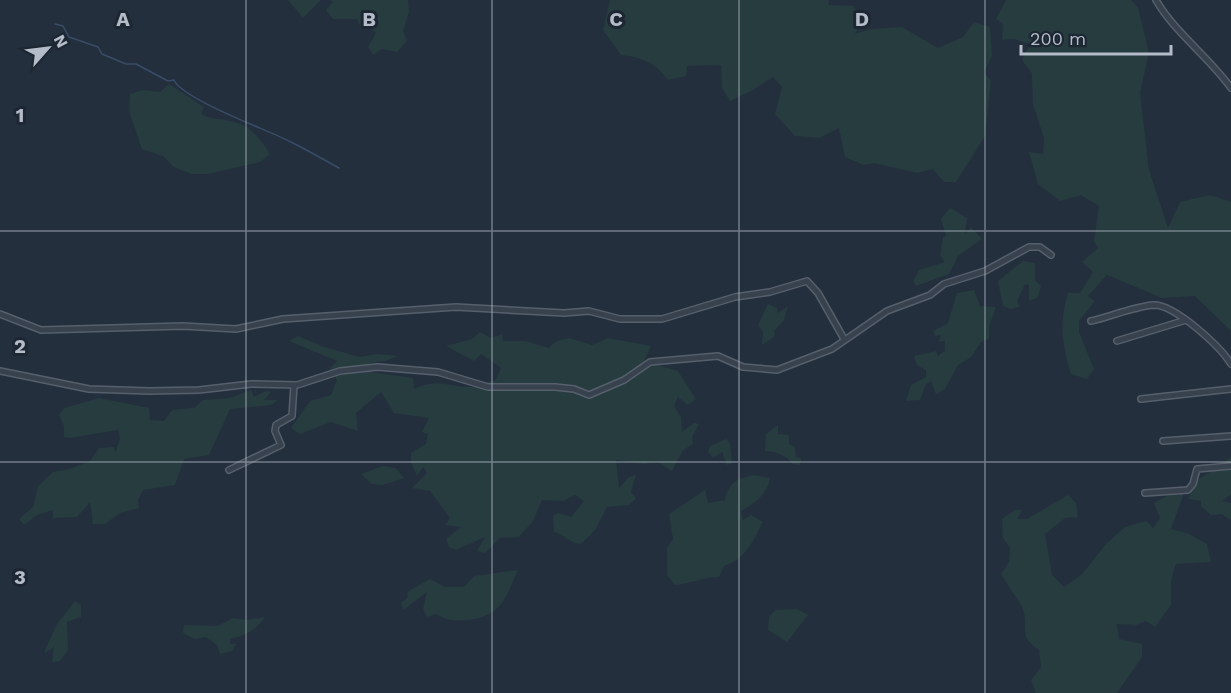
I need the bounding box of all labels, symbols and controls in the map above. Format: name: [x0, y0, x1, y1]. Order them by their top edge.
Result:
text: A: [116, 7, 130, 31]
text: B: [362, 7, 376, 31]
text: C: [609, 7, 623, 31]
text: D: [855, 7, 869, 31]
north arrow: [18, 18, 78, 78]
scale bar: [1021, 18, 1171, 56]
text: 200 m: [1030, 28, 1086, 49]
text: N: [50, 31, 72, 51]
text: 1: [16, 103, 24, 127]
text: 2: [14, 334, 26, 358]
text: 3: [14, 565, 26, 589]

